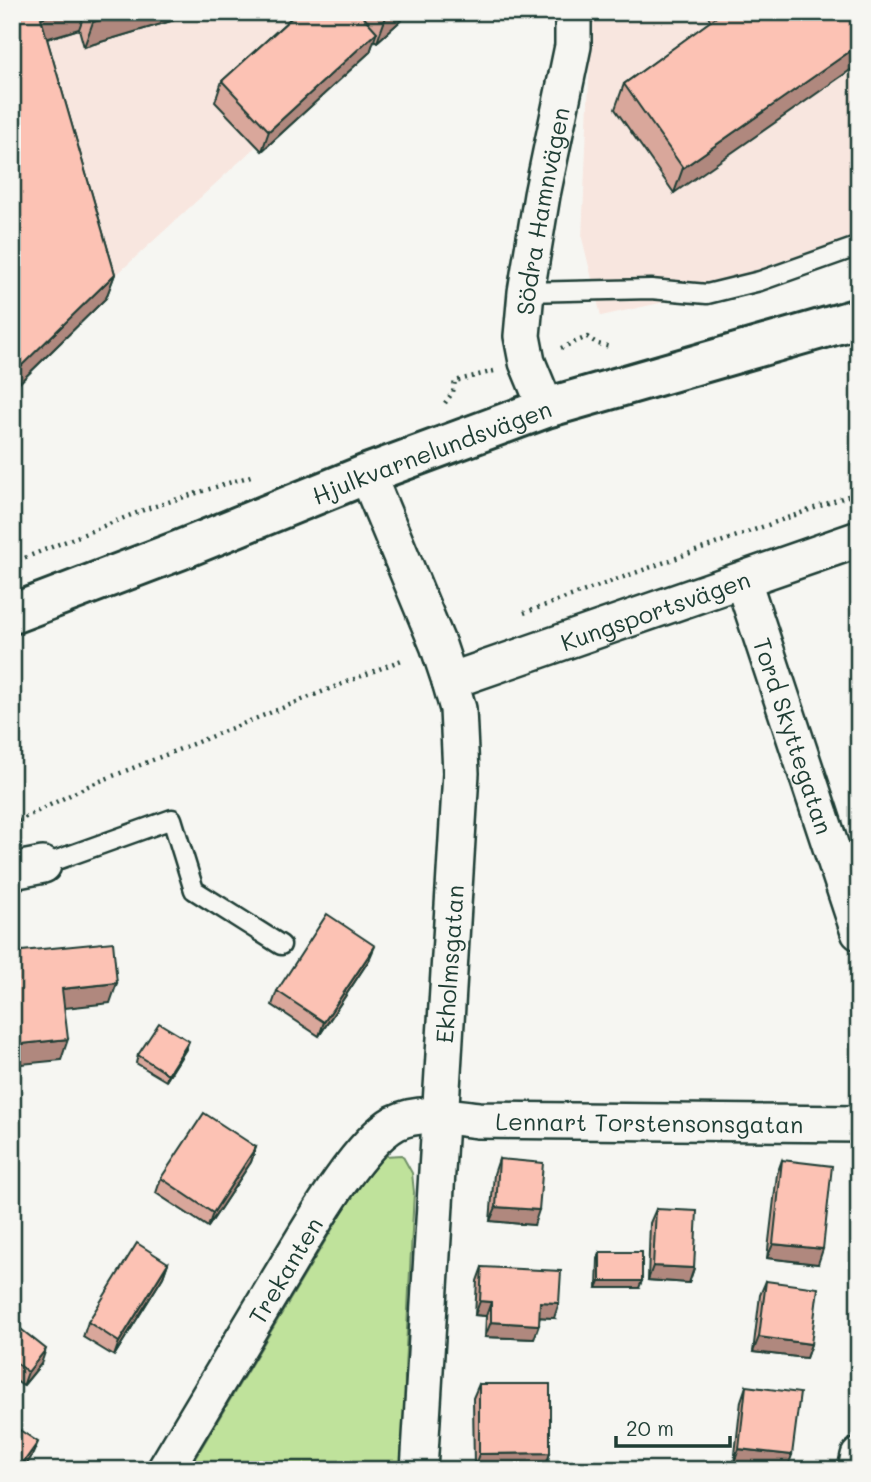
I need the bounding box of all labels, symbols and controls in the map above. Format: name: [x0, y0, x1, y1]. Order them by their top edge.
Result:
street label: Södra Hamnvägen: [508, 104, 575, 316]
street label: Hjulkvarnelundsvägen: [307, 392, 555, 510]
street label: Kungsportsvägen: [556, 563, 754, 657]
street label: Tord Skyttegatan: [747, 634, 841, 838]
street label: Ekholmsgatan: [428, 884, 470, 1044]
street label: Lennart Torstensonsgatan: [495, 1105, 803, 1139]
street label: Trekanten: [241, 1211, 329, 1329]
scale bar: [616, 1405, 729, 1449]
text: 20 m: [626, 1414, 674, 1441]

